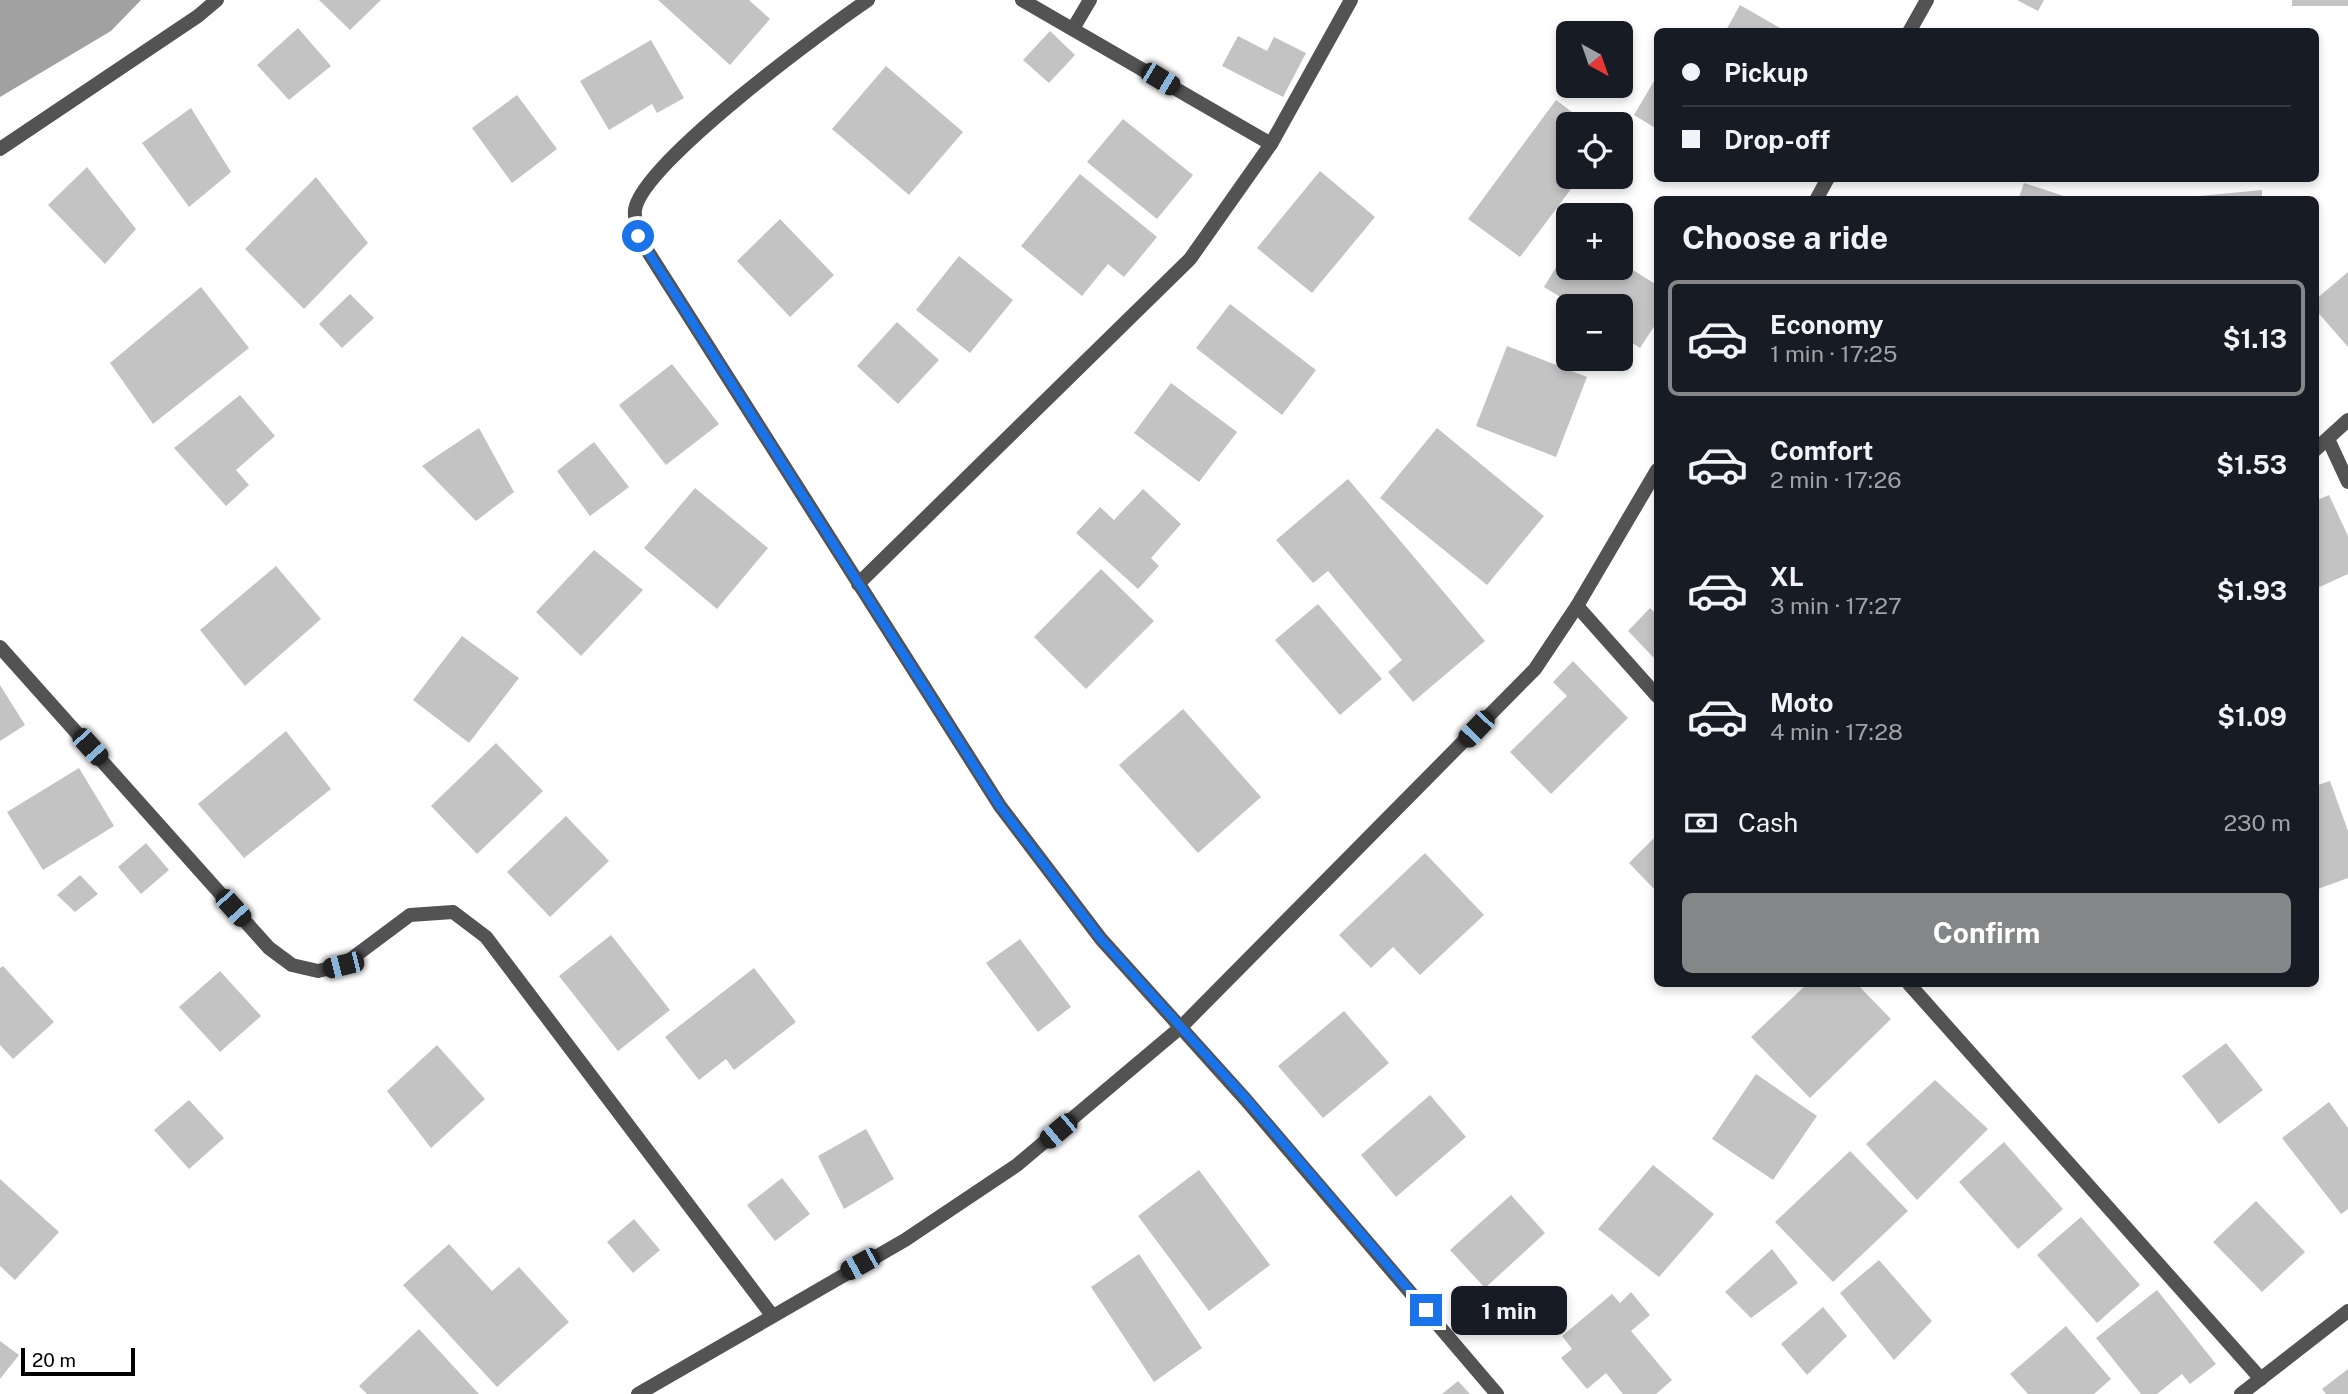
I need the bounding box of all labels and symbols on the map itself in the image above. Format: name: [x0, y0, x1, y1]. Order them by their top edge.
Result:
north arrow: [1556, 21, 1633, 98]
car: [1137, 59, 1184, 99]
route start: [622, 220, 654, 252]
car: [1454, 707, 1499, 751]
car: [69, 724, 112, 770]
car: [212, 885, 255, 931]
car: [321, 950, 366, 980]
car: [1036, 1109, 1081, 1153]
car: [837, 1245, 884, 1283]
callout: 1 min: [1450, 1286, 1566, 1334]
route end: [1410, 1294, 1442, 1326]
scale bar: [21, 1345, 135, 1377]

